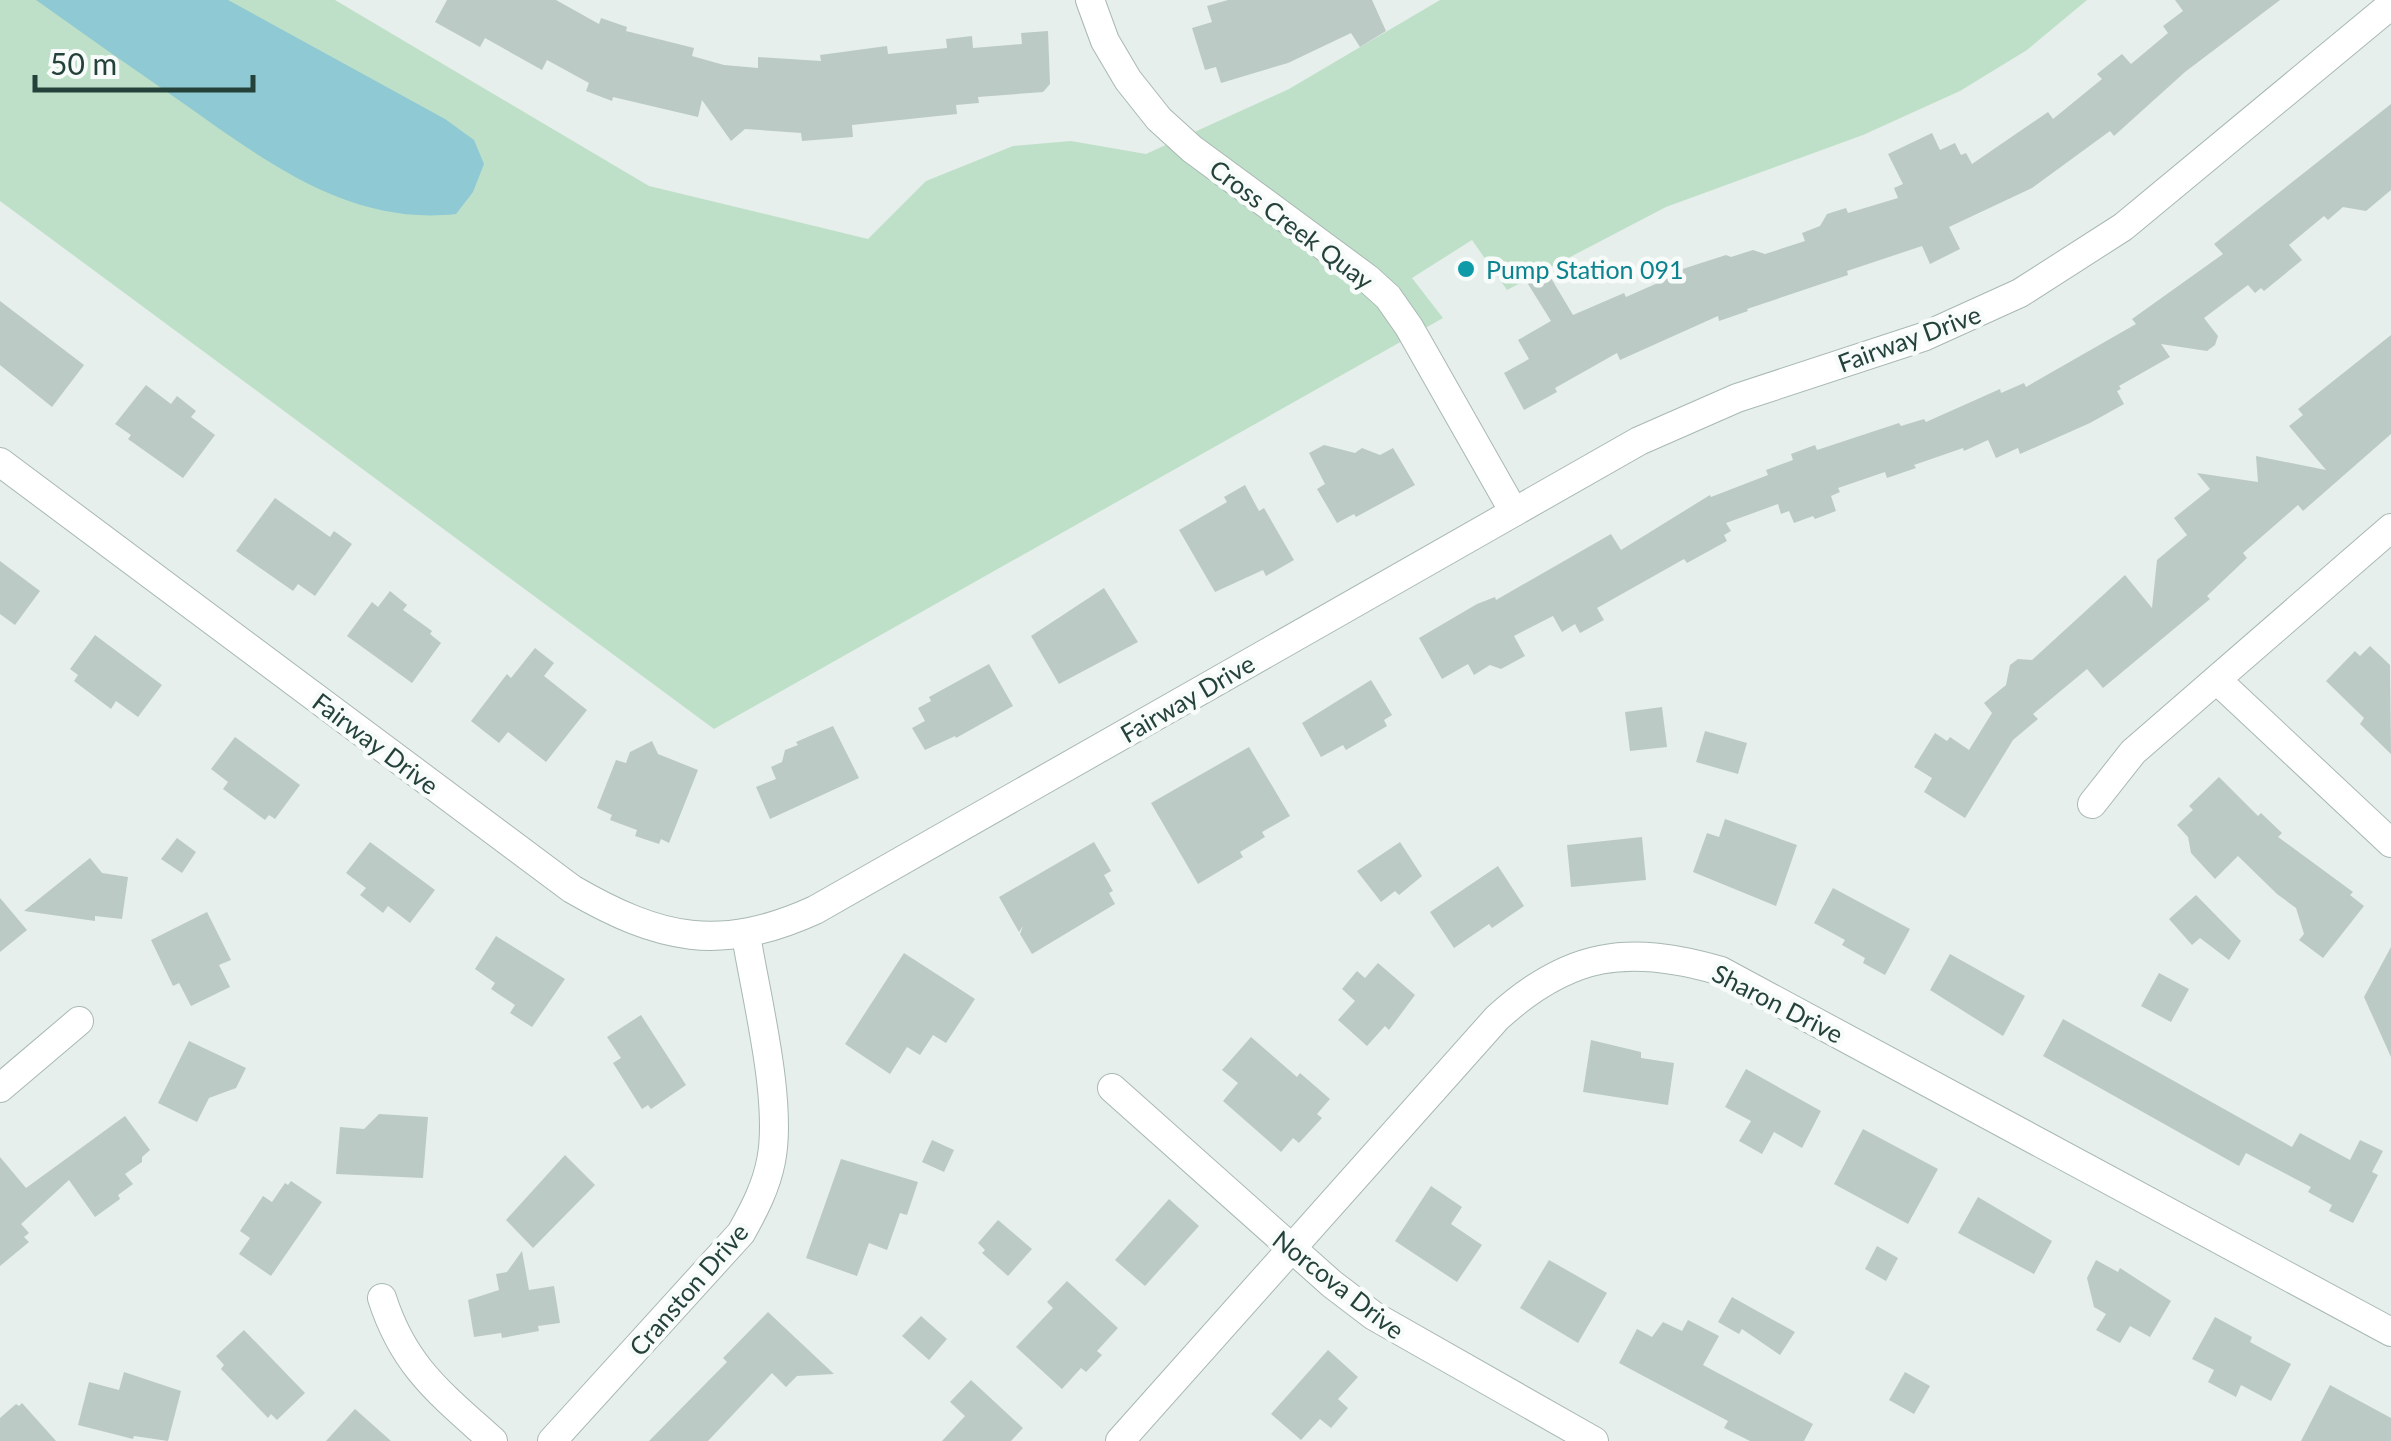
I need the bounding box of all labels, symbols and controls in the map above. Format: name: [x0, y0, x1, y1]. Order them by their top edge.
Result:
scale bar: [35, 30, 252, 92]
text: 50 m: [50, 45, 117, 81]
street label: Cross Creek Quay: [1204, 153, 1380, 295]
place label: Pump Station 091: [1486, 254, 1683, 284]
marker: Pump Station 091: [1455, 258, 1477, 280]
street label: Fairway Drive: [1833, 298, 1985, 378]
street label: Fairway Drive: [1115, 648, 1259, 748]
street label: Fairway Drive: [307, 686, 445, 800]
street label: Sharon Drive: [1708, 957, 1848, 1049]
street label: Cranston Drive: [622, 1217, 754, 1361]
street label: Norcova Drive: [1267, 1224, 1411, 1344]

